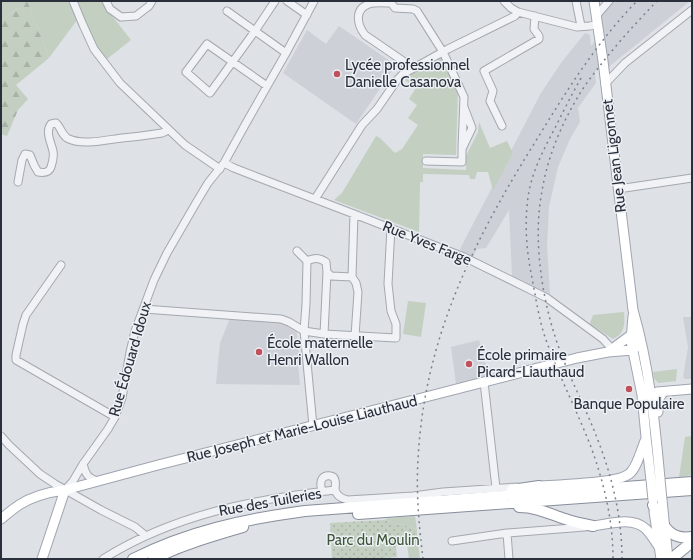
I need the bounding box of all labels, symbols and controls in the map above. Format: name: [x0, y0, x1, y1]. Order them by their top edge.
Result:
place label: Lycée professionnel Danielle Casanova: [345, 56, 470, 91]
marker: Lycée professionnel Danielle Casanova: [332, 69, 342, 79]
street label: Rue Jean Ligonnet: [598, 98, 630, 214]
street label: Rue Yves Farge: [380, 217, 474, 269]
street label: Rue Édouard Idoux: [104, 299, 155, 419]
place label: École maternelle Henri Wallon: [267, 333, 373, 369]
place label: École primaire Picard-Liauthaud: [477, 345, 584, 381]
marker: École maternelle Henri Wallon: [254, 347, 264, 357]
marker: École primaire Picard-Liauthaud: [464, 359, 474, 369]
marker: Banque Populaire: [624, 384, 634, 394]
street label: Rue Joseph et Marie-Louise Liauthaud: [185, 392, 419, 466]
place label: Banque Populaire: [574, 395, 685, 413]
street label: Rue des Tuileries: [217, 484, 323, 520]
park label: Parc du Moulin: [326, 531, 420, 549]

